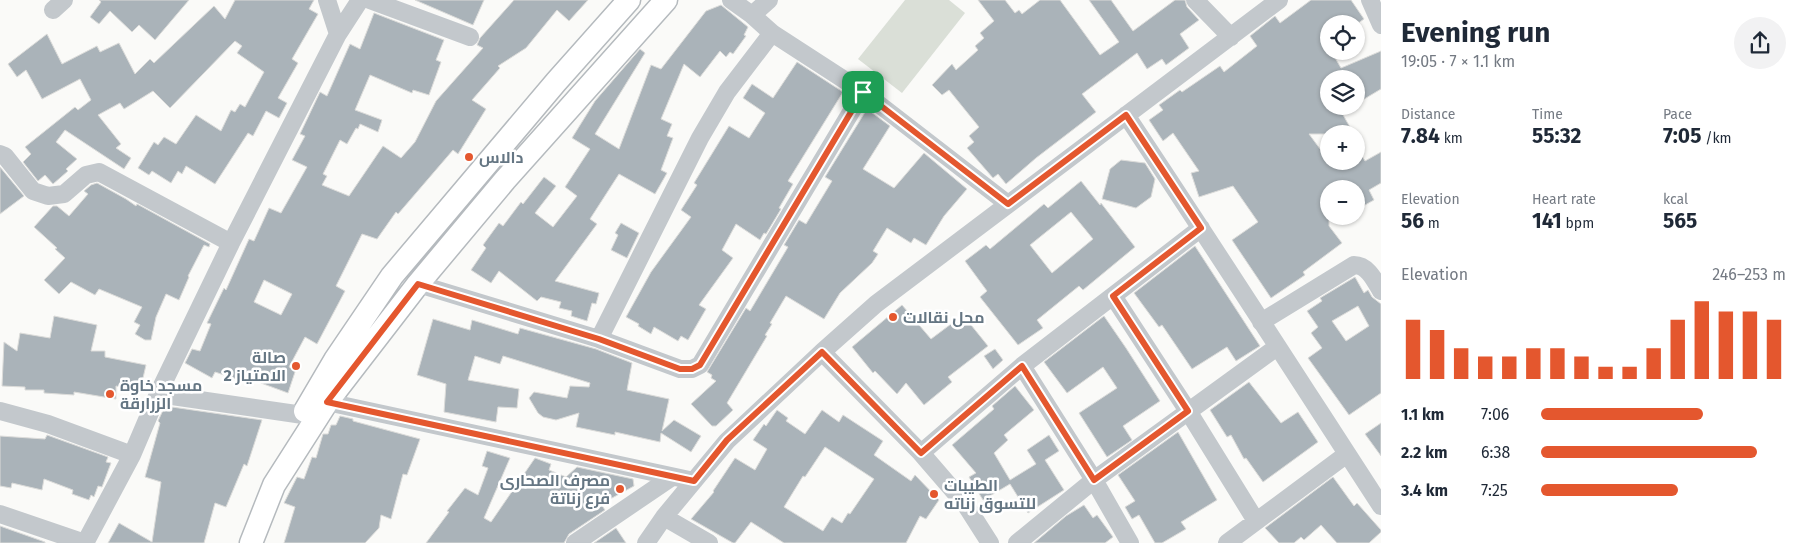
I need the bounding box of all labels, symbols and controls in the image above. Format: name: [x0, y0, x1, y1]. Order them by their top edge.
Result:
map controls: [1320, 15, 1365, 225]
button: locate: [1320, 15, 1365, 60]
text: Evening run: [1401, 16, 1550, 49]
button: share: [1734, 17, 1786, 69]
text: 19:05 · 7 × 1.1 km: [1401, 52, 1515, 71]
button: layers: [1320, 70, 1365, 115]
pin: [842, 71, 884, 113]
icon: arrive: [849, 78, 877, 106]
text: Distance: [1401, 106, 1455, 123]
text: Time: [1532, 106, 1563, 123]
text: Pace: [1663, 106, 1692, 123]
text: 7.84: [1401, 123, 1440, 149]
text: 55:32: [1532, 123, 1581, 149]
text: 7:05: [1663, 123, 1701, 149]
button: +: [1320, 125, 1365, 170]
text: km: [1440, 130, 1463, 147]
text: /km: [1701, 130, 1732, 147]
place label: دالاس: [479, 148, 524, 167]
marker: دالاس: [463, 151, 475, 163]
button: −: [1320, 180, 1365, 225]
text: Elevation: [1401, 191, 1460, 208]
text: Heart rate: [1532, 191, 1596, 208]
text: kcal: [1663, 191, 1688, 208]
text: 56: [1401, 208, 1424, 234]
text: 141: [1532, 208, 1562, 234]
text: 565: [1663, 208, 1697, 234]
text: m: [1424, 215, 1440, 232]
text: bpm: [1562, 215, 1594, 232]
text: Elevation: [1401, 265, 1468, 284]
text: 246–253 m: [1712, 265, 1786, 284]
place label: محل نقالات: [903, 308, 985, 327]
marker: محل نقالات: [887, 311, 899, 323]
place label: صالة الامتياز 2: [223, 348, 286, 385]
marker: صالة الامتياز 2: [290, 360, 302, 372]
place label: مسجد خاوة الزرارقة: [120, 376, 202, 413]
marker: مسجد خاوة الزرارقة: [104, 388, 116, 400]
text: 1.1 km: [1401, 405, 1444, 424]
text: 7:06: [1481, 405, 1509, 424]
text: 2.2 km: [1401, 443, 1448, 462]
text: 6:38: [1481, 443, 1510, 462]
place label: مصرف الصحارى فرع زناتة: [500, 471, 610, 509]
place label: الطيبات للتسوق زناته: [944, 476, 1036, 513]
text: 3.4 km: [1401, 481, 1448, 500]
text: 7:25: [1481, 481, 1508, 500]
marker: مصرف الصحارى فرع زناتة: [614, 483, 626, 495]
marker: الطيبات للتسوق زناته: [928, 488, 940, 500]

